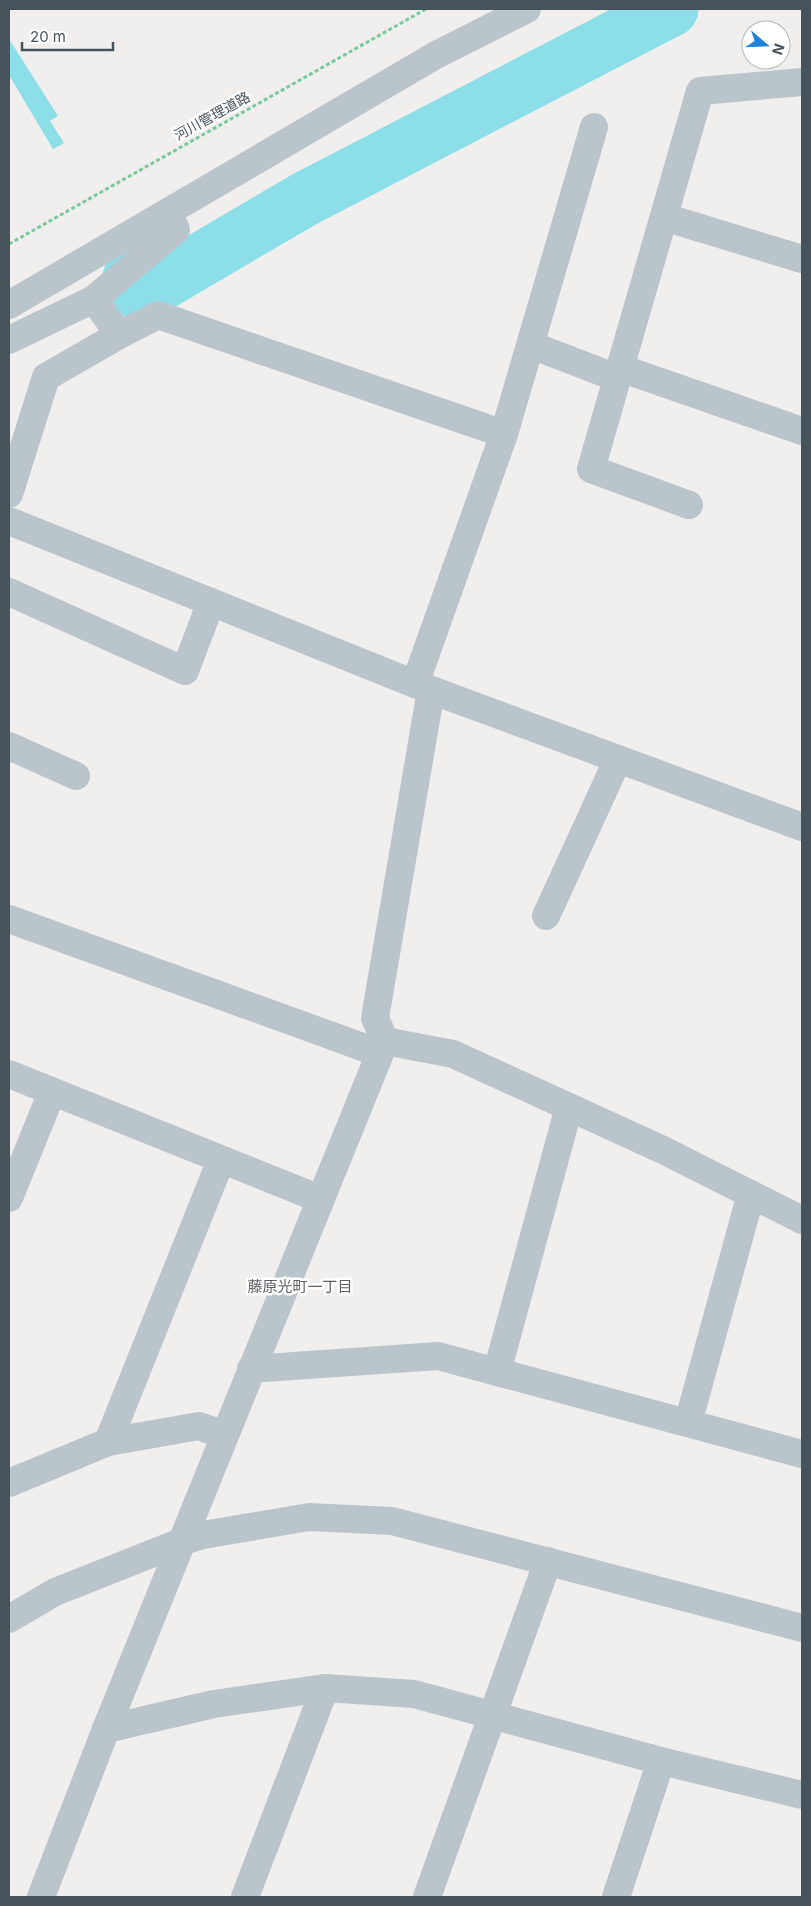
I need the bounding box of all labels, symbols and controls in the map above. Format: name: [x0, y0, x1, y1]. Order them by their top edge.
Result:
scale bar: [22, 20, 114, 52]
north arrow: [741, 20, 791, 70]
text: 20 m: [30, 27, 66, 46]
text: N: [769, 42, 789, 57]
street label: 河川管理道路: [171, 88, 253, 143]
district label: 藤原光町一丁目: [247, 1277, 353, 1296]

